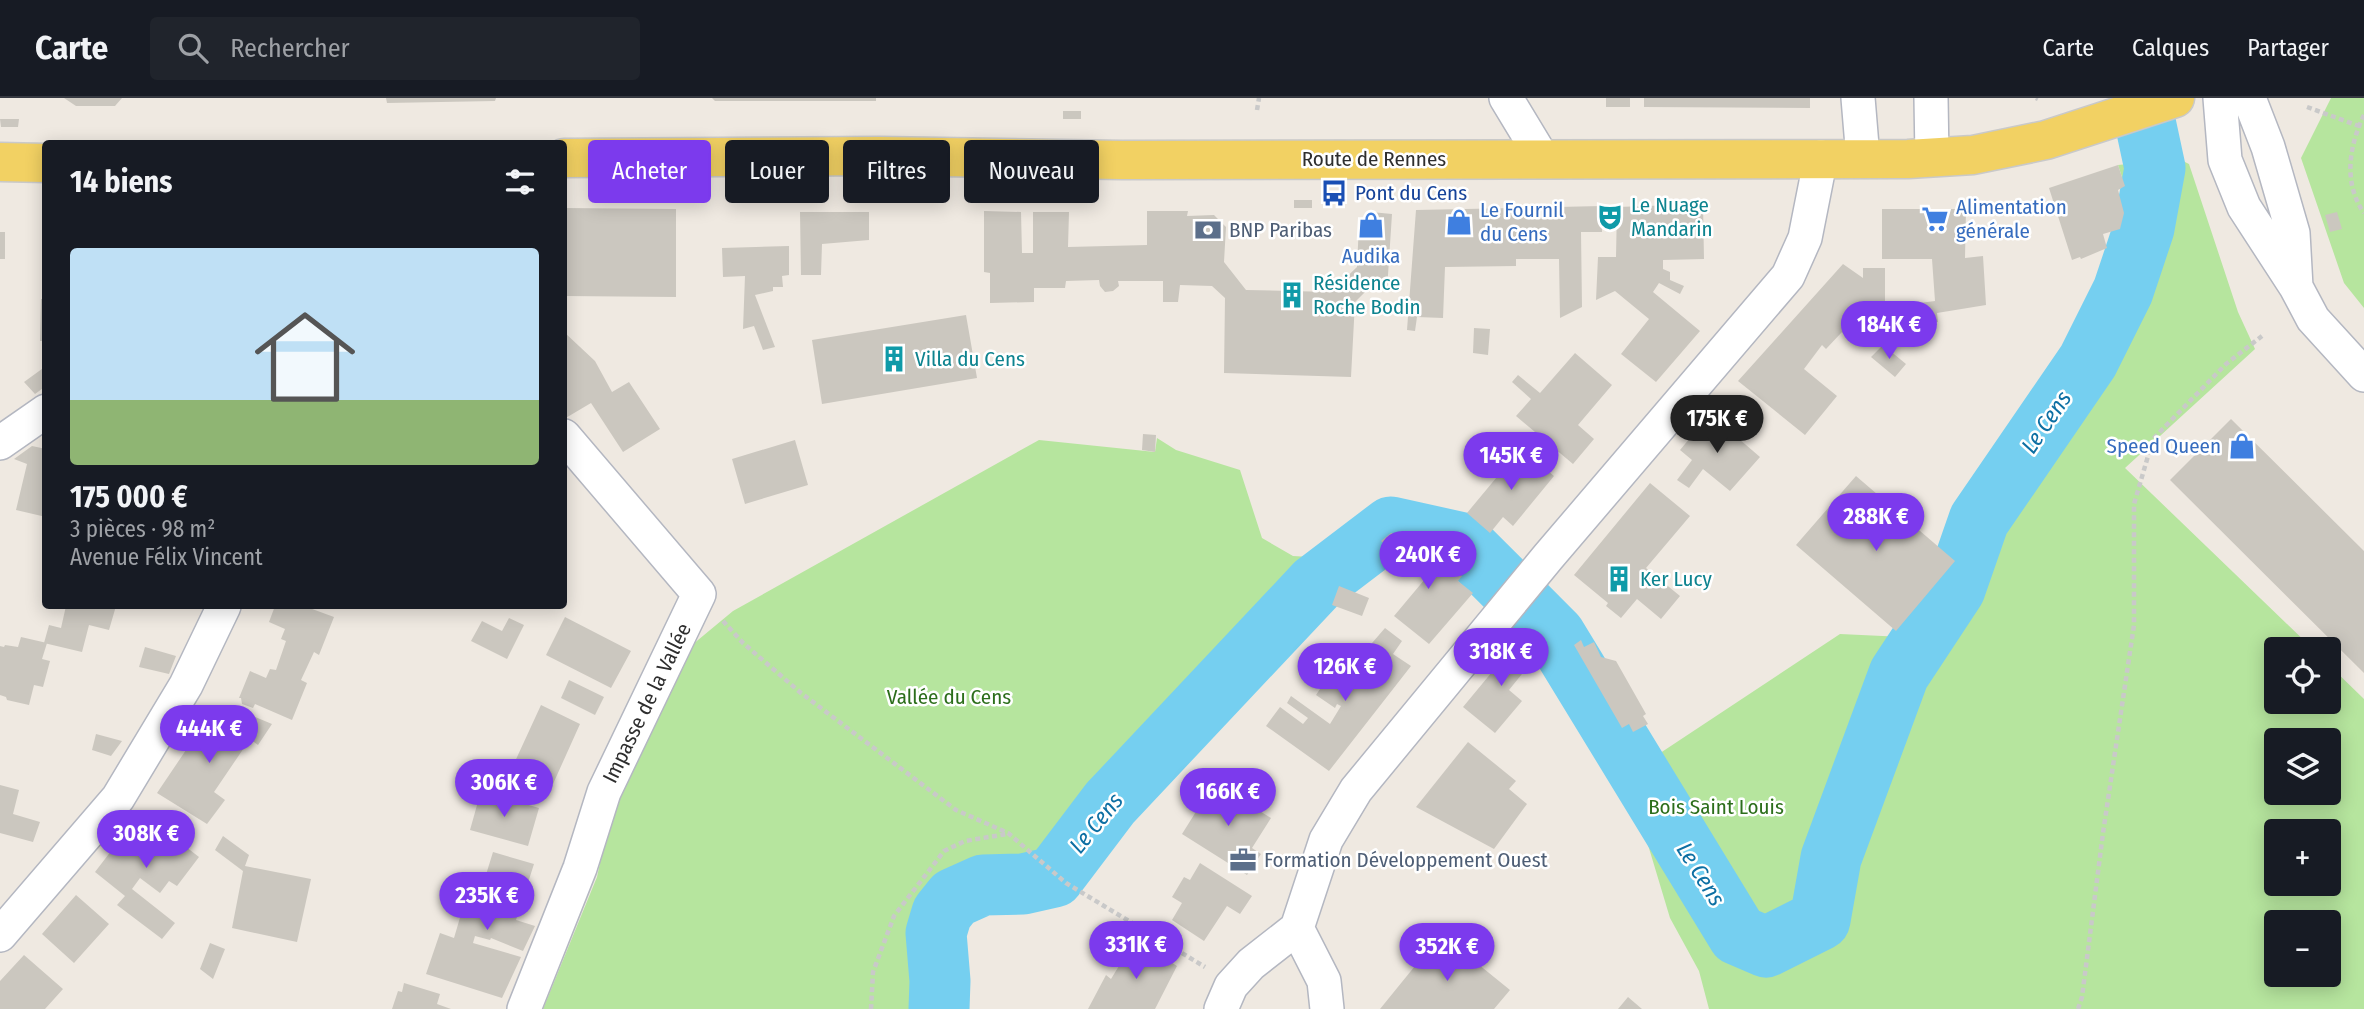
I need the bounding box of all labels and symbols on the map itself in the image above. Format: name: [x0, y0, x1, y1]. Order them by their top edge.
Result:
street label: Route de Rennes: [1302, 146, 1446, 172]
bus stop icon: Pont du Cens: [1319, 178, 1349, 208]
place label: Pont du Cens: [1355, 180, 1467, 206]
place label: Le Nuage Mandarin: [1631, 192, 1713, 242]
place label: Alimentation générale: [1956, 194, 2067, 244]
place label: Le Fournil du Cens: [1480, 197, 1564, 247]
theatre icon: Le Nuage Mandarin: [1595, 202, 1625, 232]
supermarket icon: Alimentation générale: [1920, 204, 1950, 234]
shop icon: Le Fournil du Cens: [1444, 207, 1474, 237]
shop icon: Audika: [1356, 210, 1386, 240]
bank icon: BNP Paribas: [1193, 215, 1223, 245]
place label: BNP Paribas: [1229, 217, 1332, 243]
place label: Audika: [1342, 243, 1400, 269]
place label: Résidence Roche Bodin: [1313, 270, 1421, 320]
building icon: Résidence Roche Bodin: [1277, 280, 1307, 310]
pin: 184K €: [1832, 302, 1946, 361]
building icon: Villa du Cens: [879, 344, 909, 374]
place label: Villa du Cens: [915, 346, 1025, 372]
water label: Le Cens: [2015, 385, 2077, 459]
pin: 175K €: [1660, 396, 1774, 455]
shop icon: Speed Queen: [2227, 431, 2257, 461]
pin: 145K €: [1454, 432, 1568, 492]
place label: Speed Queen: [2106, 433, 2221, 459]
pin: 288K €: [1819, 494, 1933, 553]
pin: 240K €: [1371, 532, 1485, 591]
building icon: Ker Lucy: [1604, 564, 1634, 594]
place label: Ker Lucy: [1640, 566, 1712, 592]
street label: Impasse de la Vallée: [597, 619, 697, 787]
pin: 318K €: [1444, 628, 1558, 688]
pin: 126K €: [1288, 644, 1402, 703]
park label: Vallée du Cens: [887, 684, 1011, 710]
pin: 444K €: [152, 706, 266, 765]
pin: 306K €: [447, 760, 561, 819]
pin: 166K €: [1171, 768, 1285, 828]
water label: Le Cens: [1063, 787, 1129, 859]
park label: Bois Saint Louis: [1648, 794, 1784, 820]
pin: 308K €: [89, 810, 203, 870]
water label: Le Cens: [1671, 837, 1731, 911]
office icon: Formation Développement Ouest: [1228, 845, 1258, 875]
place label: Formation Développement Ouest: [1264, 847, 1548, 873]
pin: 235K €: [430, 872, 544, 932]
pin: 331K €: [1079, 922, 1193, 981]
pin: 352K €: [1390, 924, 1504, 983]

